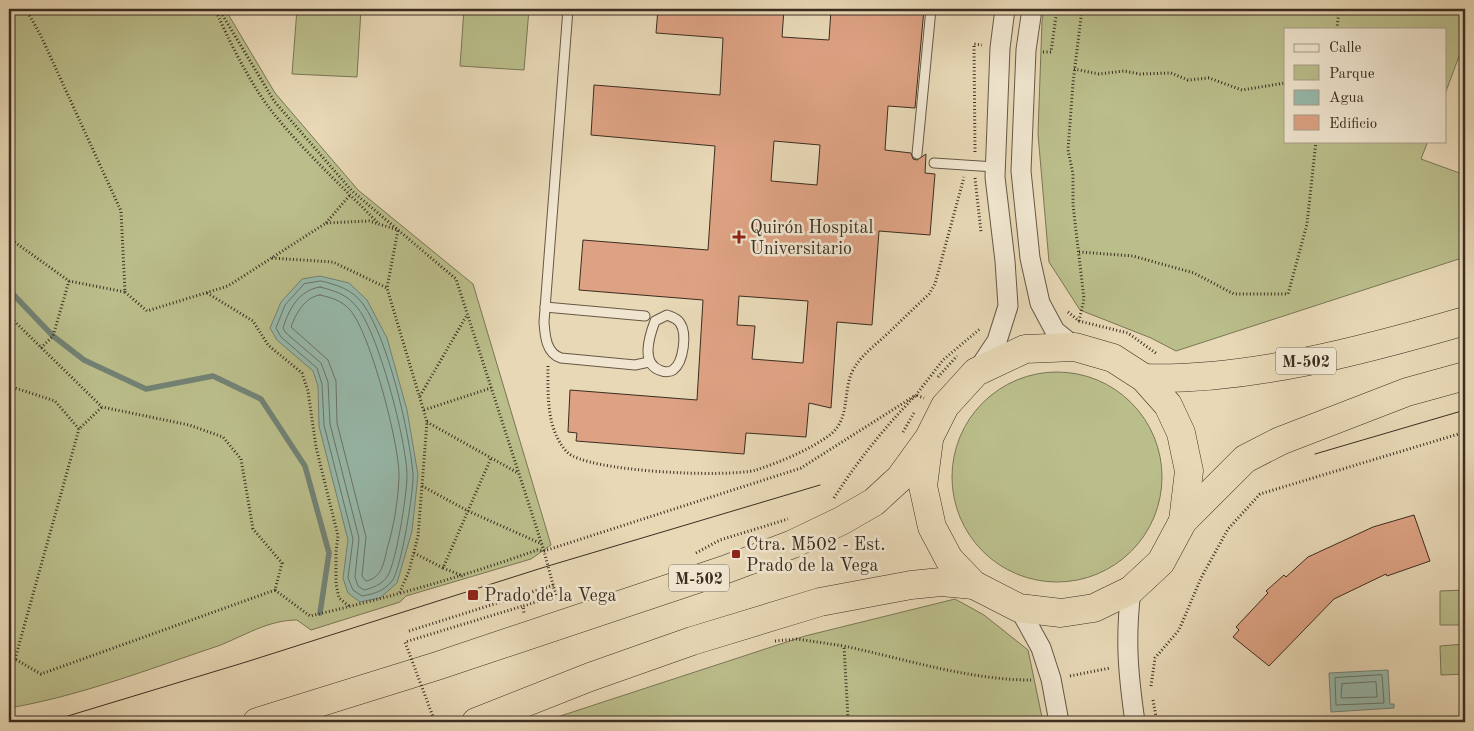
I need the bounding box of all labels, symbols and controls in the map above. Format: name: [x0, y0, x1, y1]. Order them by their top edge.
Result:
legend: [1284, 28, 1446, 142]
text: Calle: [1329, 41, 1362, 56]
text: Parque: [1329, 67, 1375, 82]
text: Agua: [1329, 91, 1365, 106]
text: Edificio: [1329, 117, 1377, 132]
place label: Quirón Hospital Universitario: [750, 219, 873, 258]
marker: Quirón Hospital Universitario: [732, 230, 746, 244]
road number: M-502: [1276, 348, 1336, 374]
place label: Ctra. M502 - Est. Prado de la Vega: [746, 536, 885, 575]
marker: Ctra. M502 - Est. Prado de la Vega: [730, 548, 742, 560]
road number: M-502: [669, 564, 729, 592]
place label: Prado de la Vega: [484, 587, 617, 605]
marker: Prado de la Vega: [466, 588, 480, 602]

